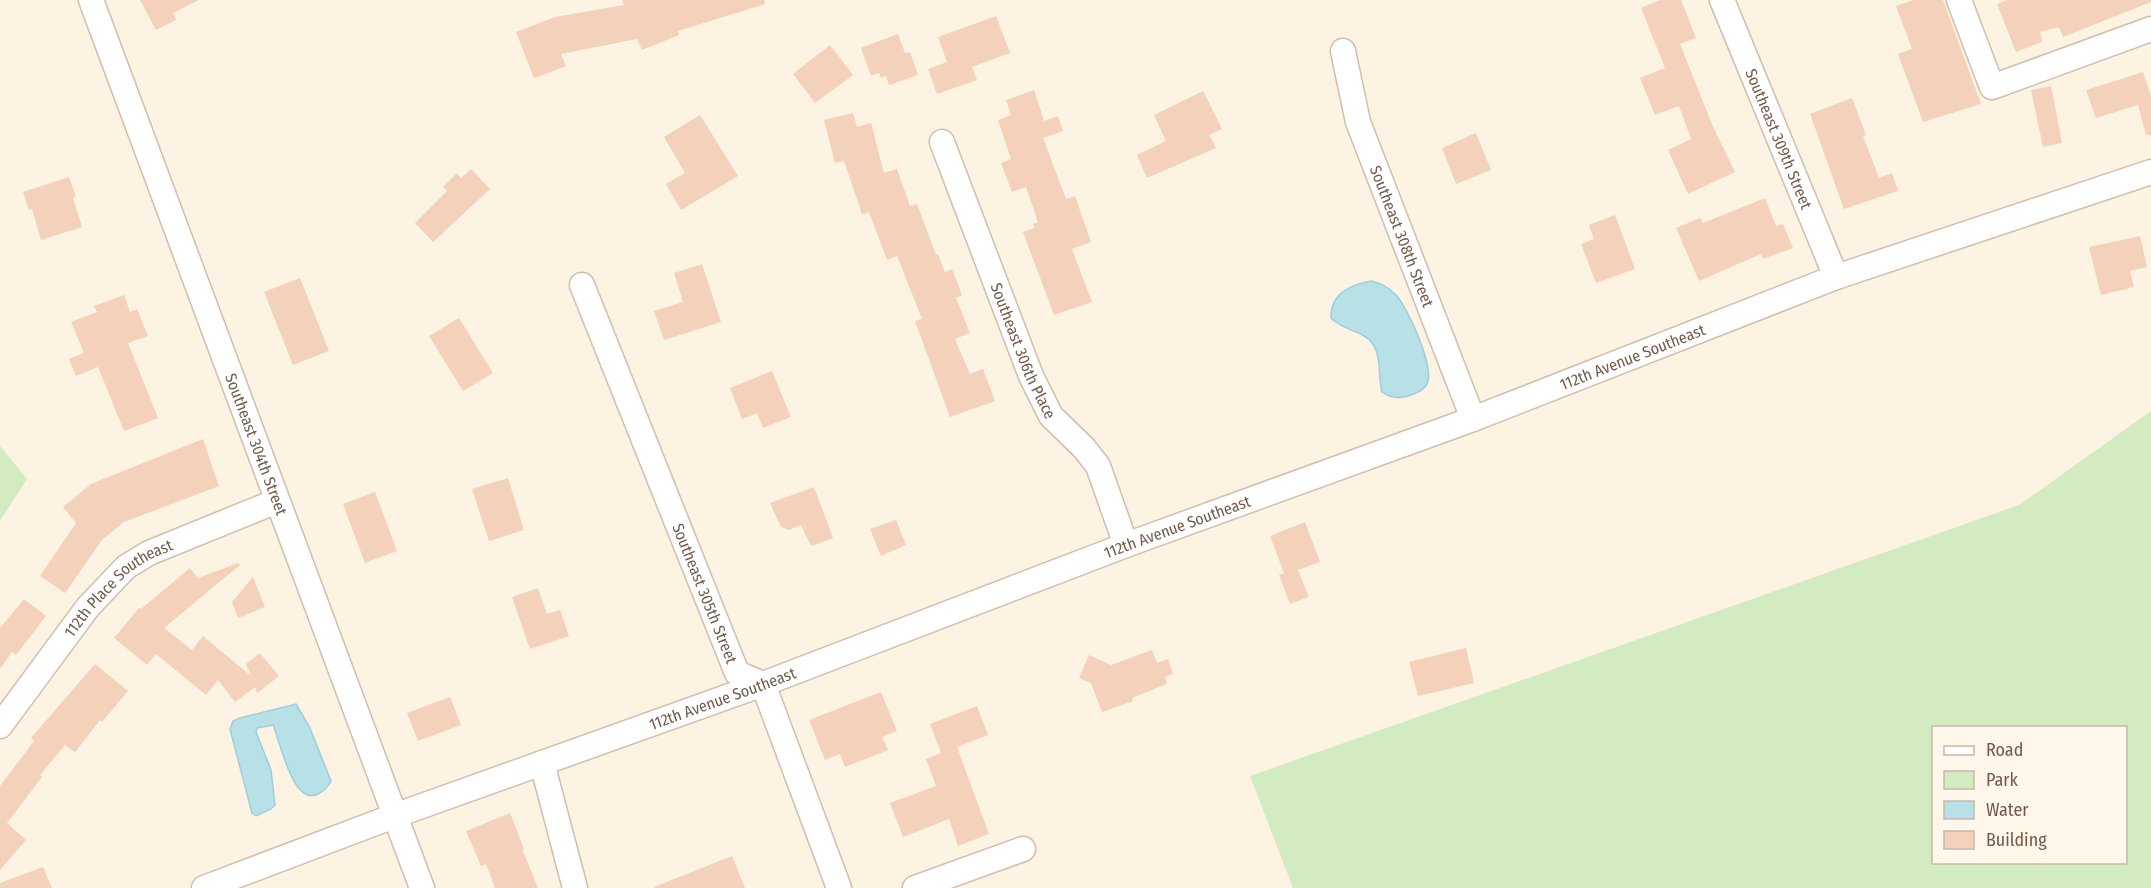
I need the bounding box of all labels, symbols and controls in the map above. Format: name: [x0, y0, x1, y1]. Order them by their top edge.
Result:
street label: Southeast 309th Street: [1741, 66, 1816, 212]
street label: Southeast 308th Street: [1366, 163, 1438, 310]
street label: Southeast 306th Place: [986, 280, 1060, 422]
street label: 112th Avenue Southeast: [1557, 320, 1709, 394]
street label: Southeast 304th Street: [221, 371, 291, 519]
street label: 112th Avenue Southeast: [1101, 491, 1254, 563]
street label: Southeast 305th Street: [668, 521, 742, 667]
street label: 112th Place Southeast: [60, 535, 176, 641]
street label: 112th Avenue Southeast: [647, 663, 799, 734]
legend: [1932, 726, 2127, 864]
text: Road: [1986, 739, 2023, 761]
text: Park: [1986, 769, 2019, 791]
text: Water: [1986, 799, 2029, 821]
text: Building: [1986, 829, 2047, 851]

